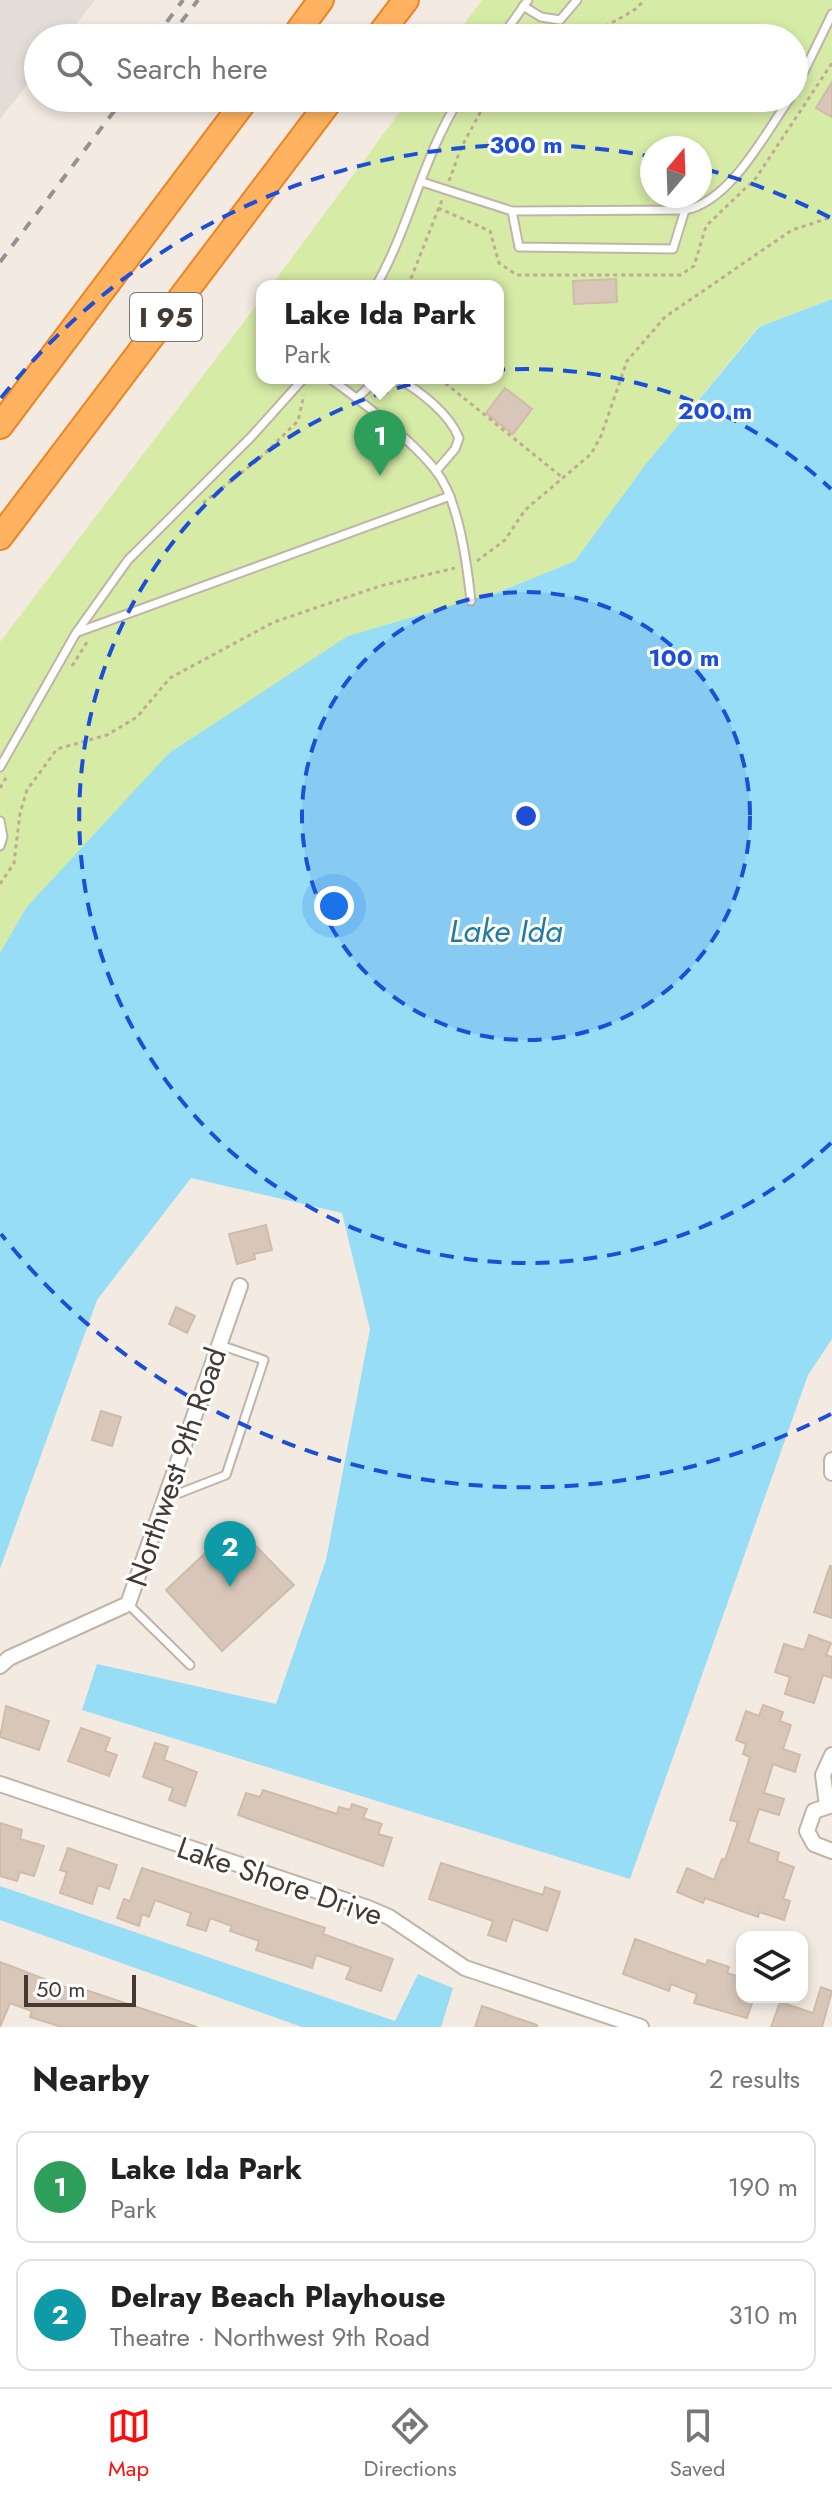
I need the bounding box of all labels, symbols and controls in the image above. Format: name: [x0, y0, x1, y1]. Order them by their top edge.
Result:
search box: [24, 24, 808, 112]
icon: search: [52, 46, 96, 90]
text: Search here: [116, 47, 268, 90]
text: 300 m: [489, 127, 563, 162]
north arrow: [640, 136, 712, 208]
popup: [256, 280, 504, 384]
text: Lake Ida Park: [284, 292, 476, 335]
road number: I 95: [130, 293, 202, 341]
text: Park: [284, 335, 330, 373]
text: 200 m: [678, 393, 752, 428]
pin: 1: [354, 410, 406, 476]
text: 100 m: [649, 640, 719, 675]
centre of rings: [512, 802, 540, 830]
your location: [314, 886, 354, 926]
water label: Lake Ida: [449, 908, 563, 954]
street label: Northwest 9th Road: [115, 1342, 237, 1592]
pin: 2: [204, 1521, 256, 1587]
street label: Lake Shore Drive: [172, 1826, 388, 1936]
map controls: [736, 1931, 808, 2003]
button: layers: [736, 1931, 808, 2003]
scale bar: [24, 1971, 136, 2007]
text: 50 m: [36, 1973, 85, 2005]
text: Nearby: [32, 2055, 149, 2104]
text: 2 results: [709, 2060, 800, 2098]
text: Lake Ida Park: [110, 2147, 302, 2190]
text: 1: [53, 2168, 67, 2206]
text: 190 m: [728, 2168, 798, 2206]
text: Park: [110, 2190, 156, 2228]
text: Delray Beach Playhouse: [110, 2275, 446, 2318]
text: 2: [51, 2296, 69, 2334]
text: 310 m: [728, 2296, 798, 2334]
text: Theatre · Northwest 9th Road: [110, 2318, 430, 2356]
tab: Map: [107, 2404, 151, 2484]
tab: Directions: [364, 2404, 457, 2484]
tab: Saved: [670, 2404, 725, 2484]

